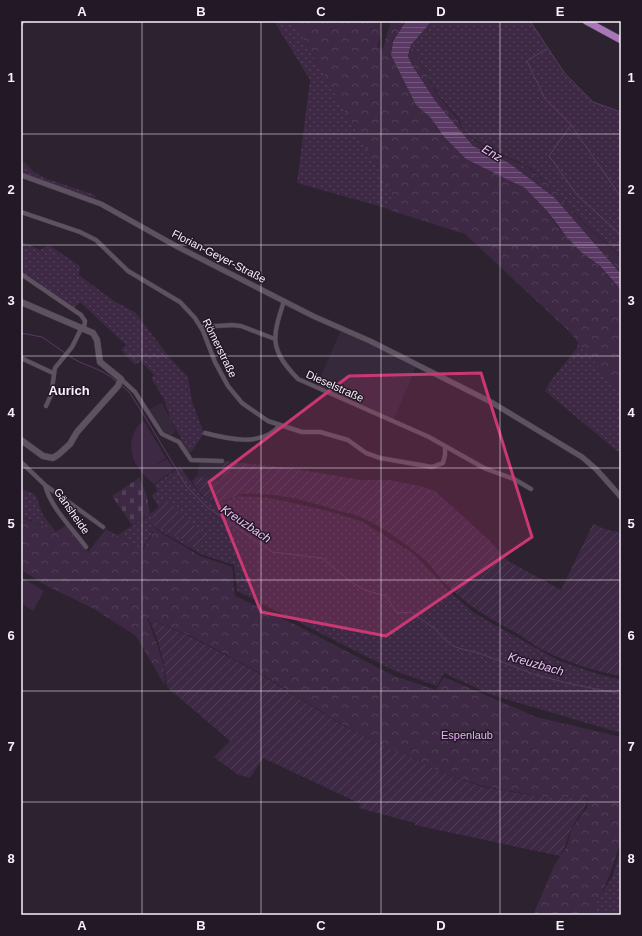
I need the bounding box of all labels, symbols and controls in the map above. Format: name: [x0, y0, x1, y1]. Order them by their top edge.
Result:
text: A: [77, 4, 87, 19]
text: B: [196, 4, 206, 19]
text: C: [316, 4, 326, 19]
text: D: [436, 4, 446, 19]
text: E: [556, 4, 565, 19]
text: 1: [7, 70, 15, 85]
text: 1: [627, 70, 635, 85]
water label: Enz: [480, 142, 504, 164]
text: 2: [7, 182, 15, 197]
text: 2: [627, 182, 635, 197]
street label: Florian-Geyer-Straße: [170, 227, 268, 285]
text: 3: [7, 293, 15, 308]
text: 3: [627, 293, 635, 308]
street label: Römerstraße: [201, 317, 239, 379]
street label: Dieselstraße: [304, 368, 366, 404]
district label: Aurich: [48, 383, 90, 398]
text: 4: [7, 405, 15, 420]
text: 4: [627, 405, 635, 420]
street label: Gänsheide: [52, 486, 92, 536]
water label: Kreuzbach: [218, 502, 274, 546]
text: 5: [7, 516, 15, 531]
text: 5: [627, 516, 635, 531]
text: 6: [7, 628, 15, 643]
text: 6: [627, 628, 635, 643]
water label: Kreuzbach: [506, 649, 566, 679]
park label: Espenlaub: [441, 729, 493, 741]
text: 7: [7, 739, 15, 754]
text: 7: [627, 739, 635, 754]
text: 8: [7, 851, 15, 866]
text: 8: [627, 851, 635, 866]
text: A: [77, 918, 87, 933]
text: B: [196, 918, 206, 933]
text: C: [316, 918, 326, 933]
text: D: [436, 918, 446, 933]
text: E: [556, 918, 565, 933]

